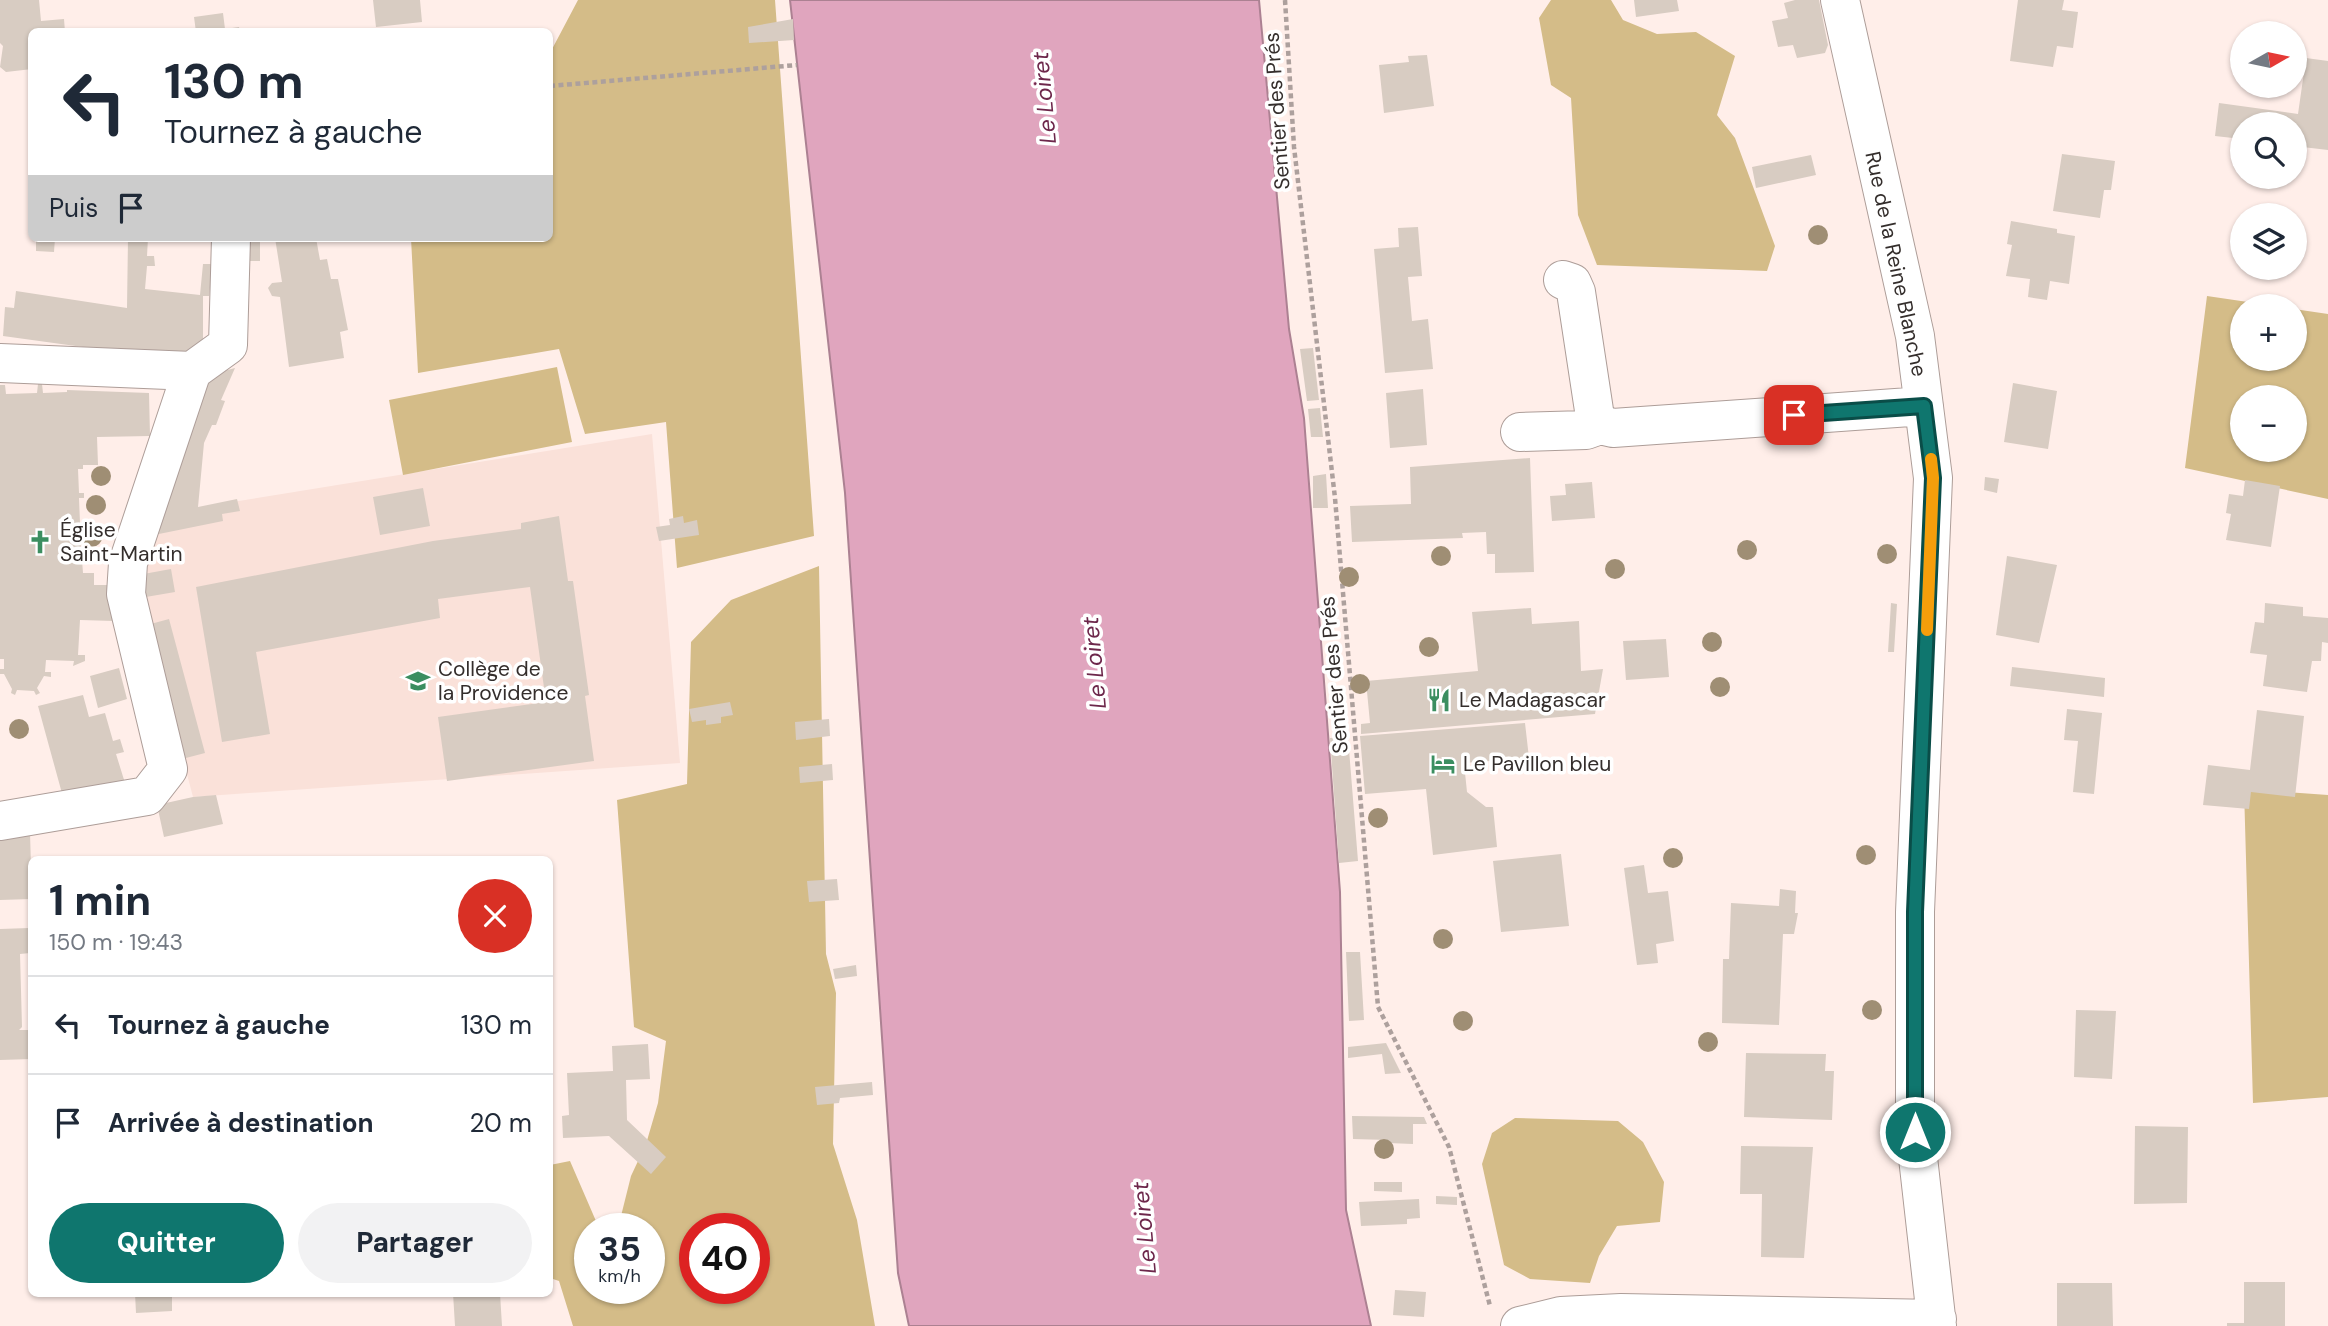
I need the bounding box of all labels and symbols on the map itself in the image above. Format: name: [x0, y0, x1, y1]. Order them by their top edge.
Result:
north arrow: [2230, 21, 2306, 98]
street label: Sentier des Prés: [1258, 31, 1296, 191]
water label: Le Loiret: [1025, 51, 1063, 145]
street label: Rue de la Reine Blanche: [1858, 149, 1934, 379]
pin: [1764, 385, 1824, 445]
place label: Église Saint-Martin: [60, 516, 182, 568]
church icon: Église Saint-Martin: [26, 528, 54, 556]
street label: Sentier des Prés: [1313, 595, 1355, 755]
water label: Le Loiret: [1075, 616, 1113, 710]
place label: Collège de la Providence: [438, 655, 568, 707]
school or university icon: Collège de la Providence: [404, 667, 432, 695]
restaurant icon: Le Madagascar: [1425, 686, 1453, 714]
place label: Le Madagascar: [1459, 686, 1606, 714]
hotel icon: Le Pavillon bleu: [1429, 750, 1457, 778]
place label: Le Pavillon bleu: [1463, 750, 1611, 778]
position arrow: [1878, 1095, 1952, 1169]
water label: Le Loiret: [1125, 1181, 1163, 1275]
speed limit sign: 40: [679, 1213, 770, 1304]

